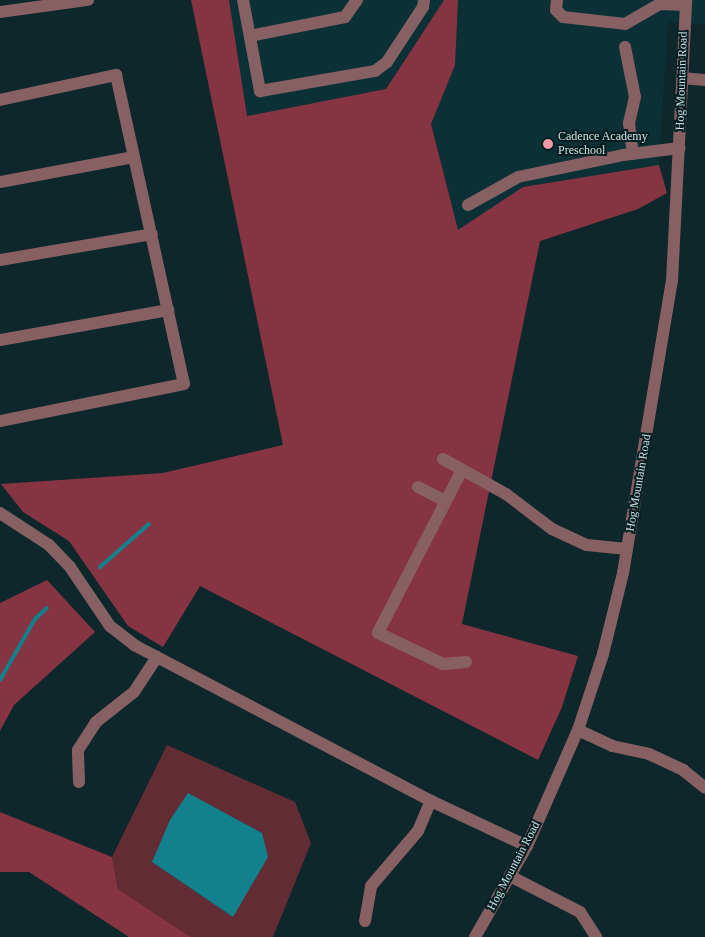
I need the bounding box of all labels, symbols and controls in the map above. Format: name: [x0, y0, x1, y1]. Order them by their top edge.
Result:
street label: Hog Mountain Road: [673, 31, 691, 131]
place label: Cadence Academy Preschool: [558, 130, 648, 158]
marker: Cadence Academy Preschool: [542, 138, 554, 150]
street label: Hog Mountain Road: [623, 433, 655, 533]
street label: Hog Mountain Road: [484, 819, 544, 913]

